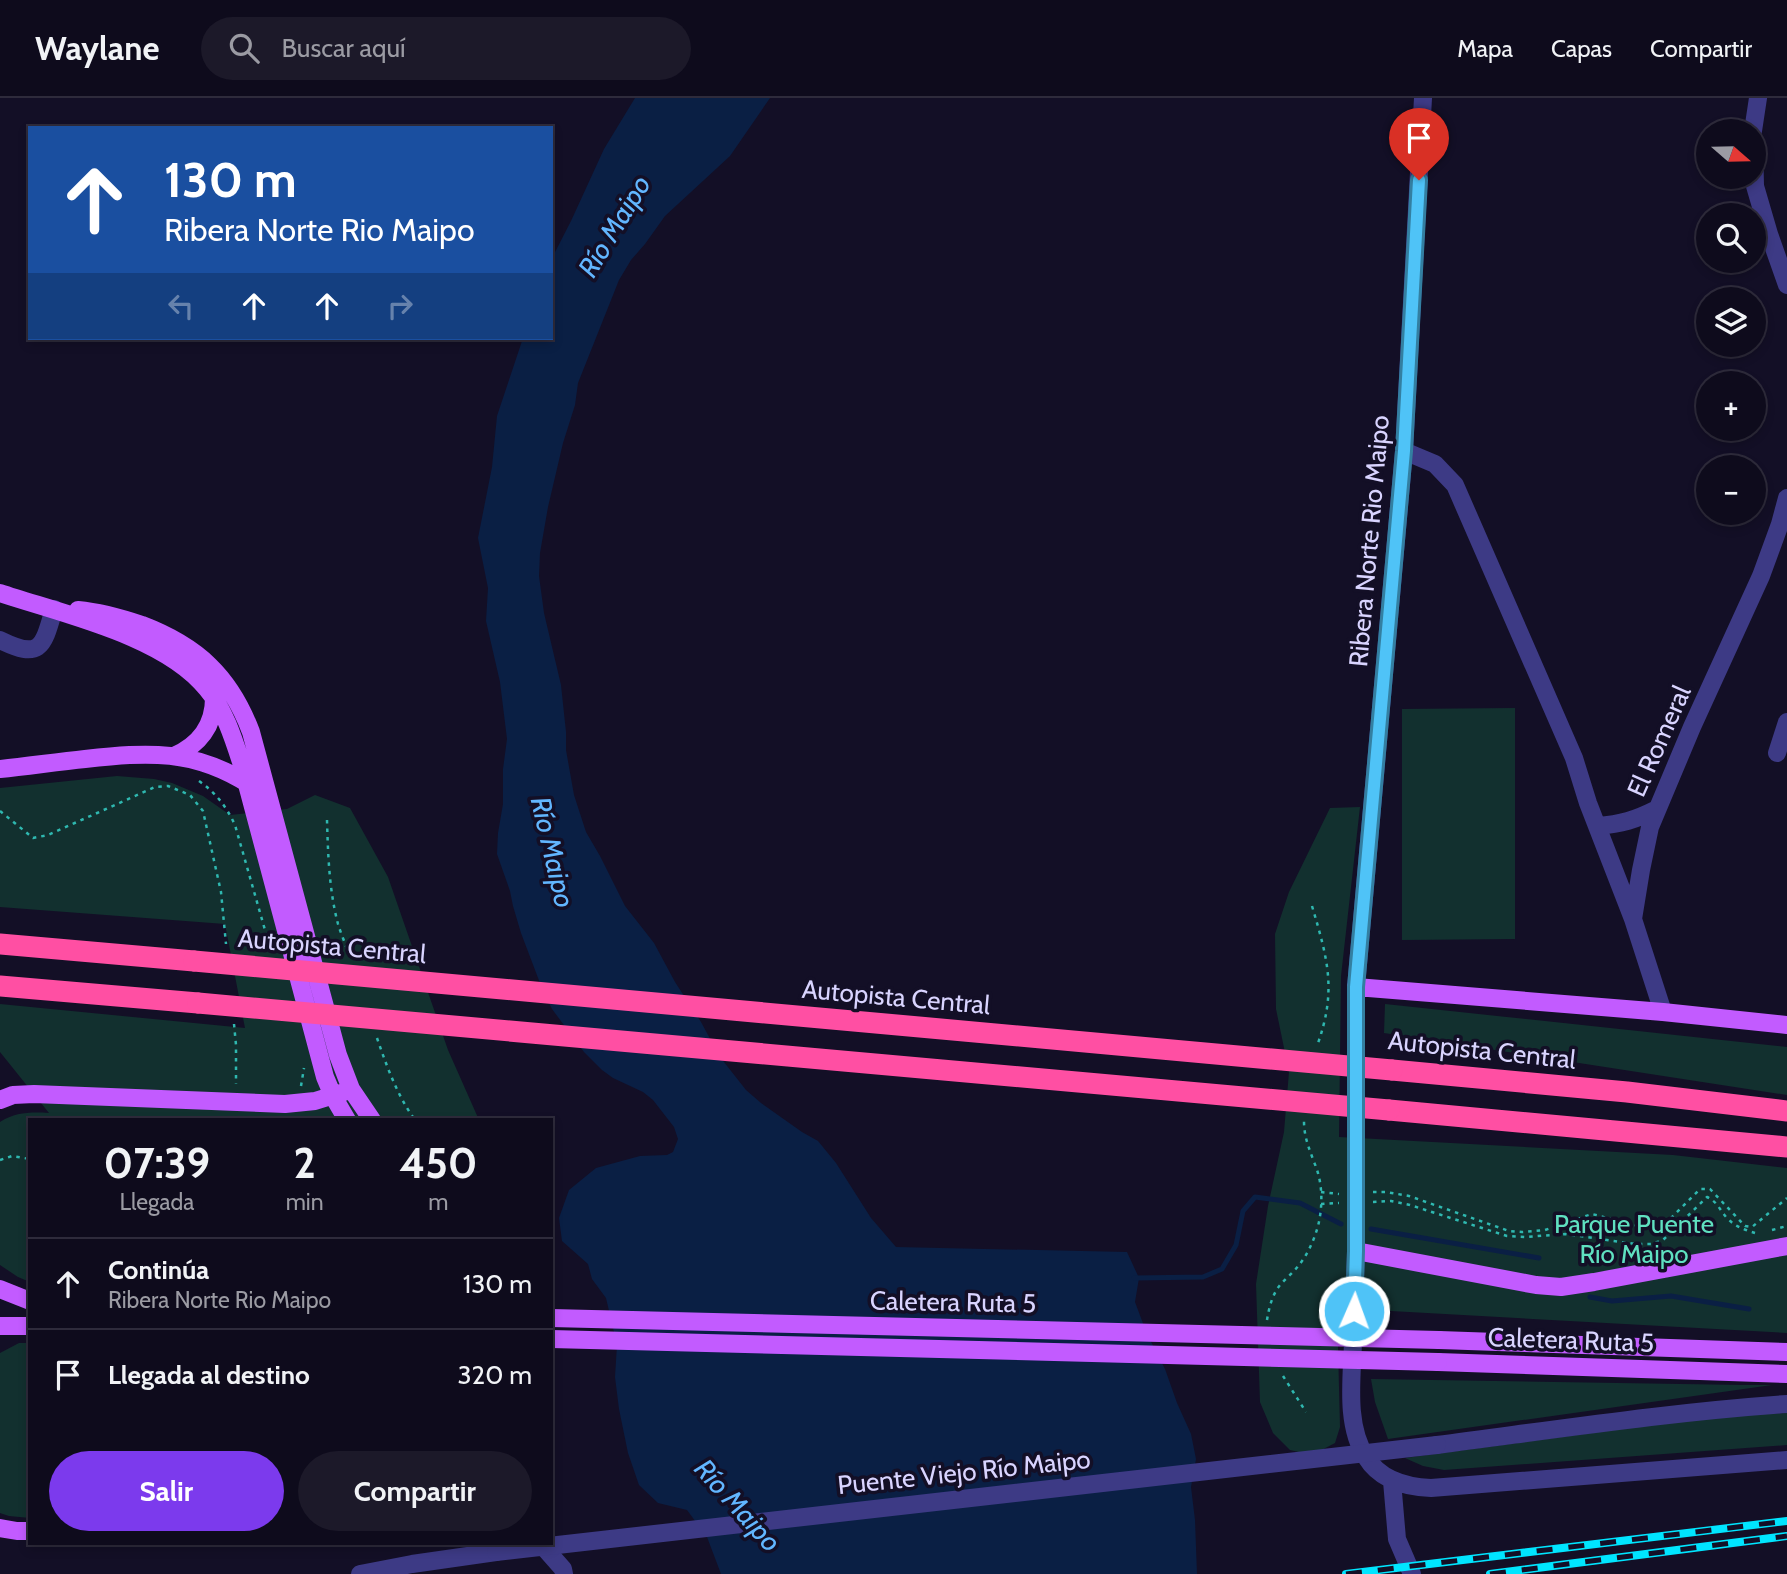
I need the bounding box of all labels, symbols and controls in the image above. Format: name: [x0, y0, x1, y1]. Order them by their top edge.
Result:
search box: [201, 17, 691, 80]
text: Waylane: [35, 28, 159, 68]
icon: search: [225, 29, 263, 67]
text: Buscar aquí: [281, 32, 406, 64]
text: Mapa: [1457, 34, 1513, 63]
text: Capas: [1551, 34, 1612, 63]
text: Compartir: [1650, 34, 1752, 63]
pin: [1389, 108, 1449, 180]
icon: arrive: [1400, 119, 1438, 157]
north arrow: [1696, 119, 1766, 189]
map controls: [1696, 119, 1766, 525]
text: 130 m: [164, 150, 297, 209]
icon: ahead: [49, 154, 140, 245]
water label: Río Maipo: [570, 169, 658, 283]
button: search: [1696, 203, 1766, 273]
text: Ribera Norte Rio Maipo: [164, 210, 475, 249]
icon: left: [162, 287, 200, 325]
icon: ahead: [235, 287, 273, 325]
icon: ahead: [308, 287, 346, 325]
icon: right: [381, 287, 419, 325]
button: layers: [1696, 287, 1766, 357]
button: +: [1696, 371, 1766, 441]
street label: Ribera Norte Rio Maipo: [1342, 414, 1396, 668]
button: −: [1696, 455, 1766, 525]
street label: El Romeral: [1620, 680, 1698, 802]
water label: Río Maipo: [524, 793, 582, 911]
street label: Autopista Central: [237, 922, 427, 970]
street label: Autopista Central: [801, 973, 991, 1021]
street label: Autopista Central: [1386, 1024, 1578, 1076]
text: 07:39: [104, 1137, 210, 1189]
text: 2: [294, 1137, 316, 1189]
text: 450: [399, 1137, 477, 1189]
text: Llegada: [119, 1188, 194, 1216]
text: min: [286, 1188, 324, 1216]
text: m: [428, 1188, 448, 1216]
park label: Parque Puente Río Maipo: [1554, 1208, 1714, 1270]
text: Continúa: [108, 1254, 209, 1286]
icon: ahead: [49, 1265, 87, 1303]
text: 130 m: [463, 1268, 532, 1300]
position arrow: [1317, 1274, 1391, 1348]
street label: Caletera Ruta 5: [870, 1285, 1036, 1319]
text: Ribera Norte Rio Maipo: [108, 1286, 331, 1314]
street label: Caletera Ruta 5: [1487, 1321, 1655, 1359]
icon: arrive: [49, 1356, 87, 1394]
text: Llegada al destino: [108, 1359, 310, 1391]
text: 320 m: [458, 1359, 532, 1391]
street label: Puente Viejo Río Maipo: [836, 1443, 1092, 1501]
button: Salir: [49, 1451, 284, 1531]
button: Compartir: [298, 1451, 532, 1531]
water label: Río Maipo: [688, 1452, 788, 1558]

